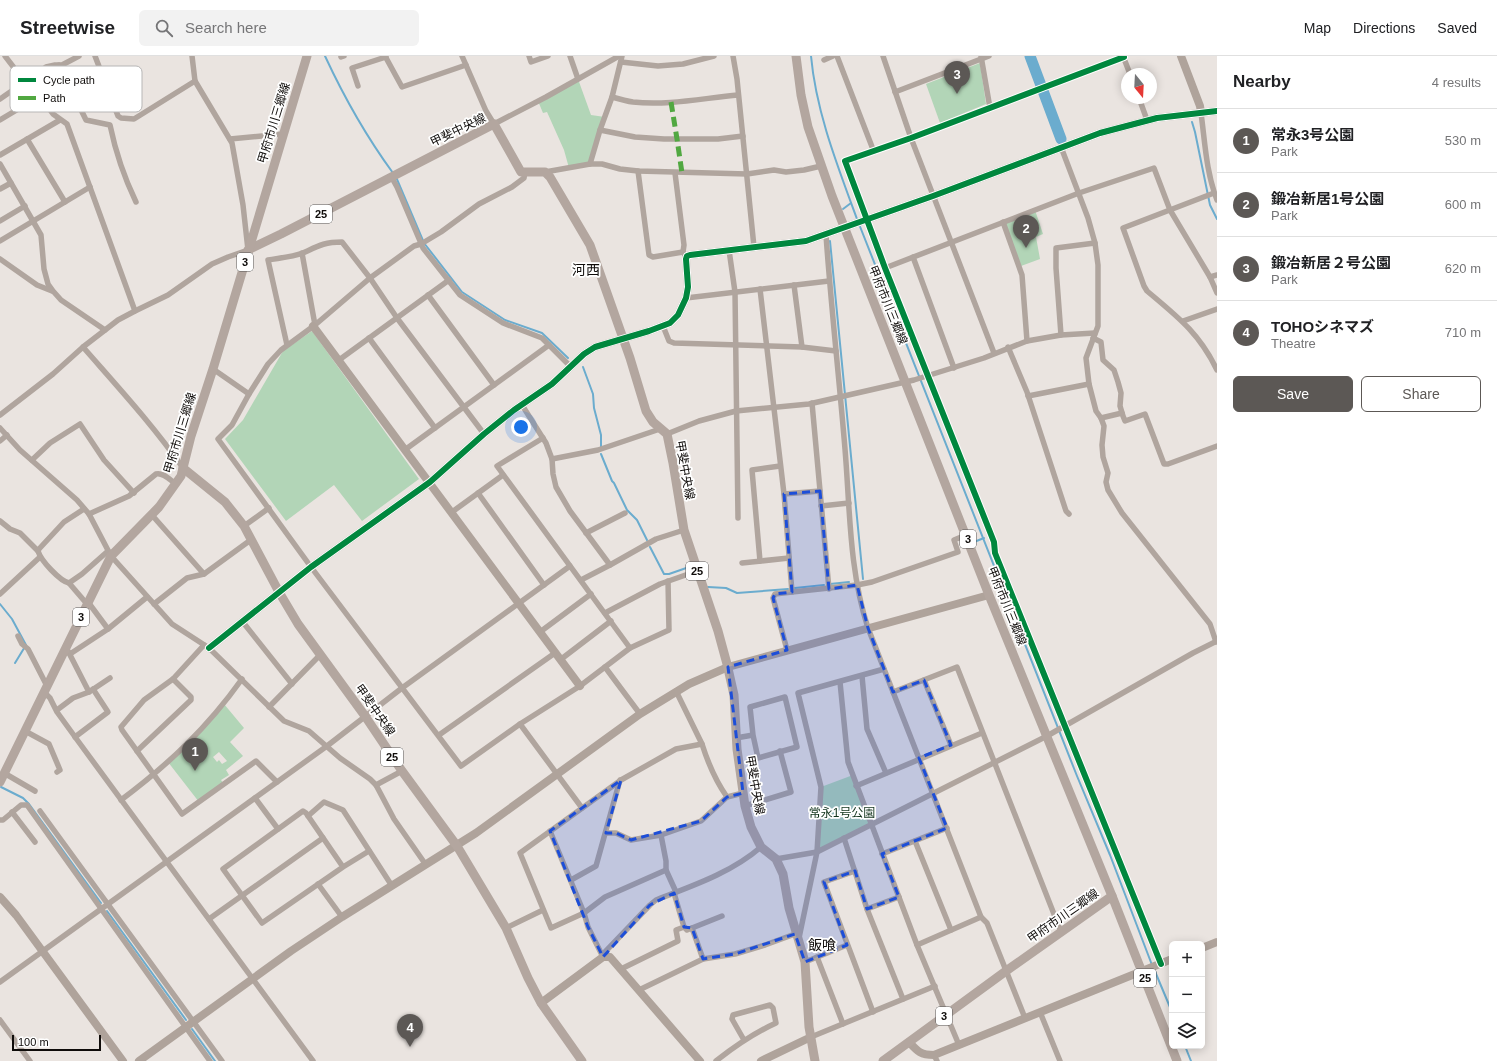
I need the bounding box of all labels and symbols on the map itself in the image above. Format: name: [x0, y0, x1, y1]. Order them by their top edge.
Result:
pin: 3: [944, 61, 970, 94]
legend: [10, 66, 142, 112]
north arrow: [1121, 68, 1157, 104]
text: Cycle path: [43, 74, 95, 86]
street label: 甲府市川三郷線: [255, 81, 293, 165]
text: Path: [43, 92, 66, 104]
street label: 甲斐中央線: [428, 111, 488, 149]
road number: 25: [310, 205, 332, 223]
pin: 2: [1013, 215, 1039, 248]
road number: 3: [237, 253, 253, 271]
district label: 河西: [572, 262, 600, 278]
street label: 甲府市川三郷線: [866, 263, 910, 347]
street label: 甲府市川三郷線: [161, 391, 199, 475]
your location: [511, 417, 531, 437]
street label: 甲斐中央線: [673, 439, 697, 501]
road number: 3: [960, 530, 976, 548]
road number: 25: [686, 562, 708, 580]
street label: 甲府市川三郷線: [985, 564, 1029, 648]
road number: 3: [73, 608, 89, 626]
street label: 甲斐中央線: [352, 681, 398, 739]
pin: 1: [182, 738, 208, 771]
road number: 25: [381, 748, 403, 766]
street label: 甲斐中央線: [743, 754, 767, 816]
park label: 常永1号公園: [809, 806, 875, 820]
street label: 甲府市川三郷線: [1025, 886, 1101, 946]
district label: 飯喰: [808, 937, 836, 953]
road number: 25: [1134, 969, 1156, 987]
road number: 3: [936, 1007, 952, 1025]
pin: 4: [397, 1014, 423, 1047]
scale bar: [12, 1033, 101, 1052]

